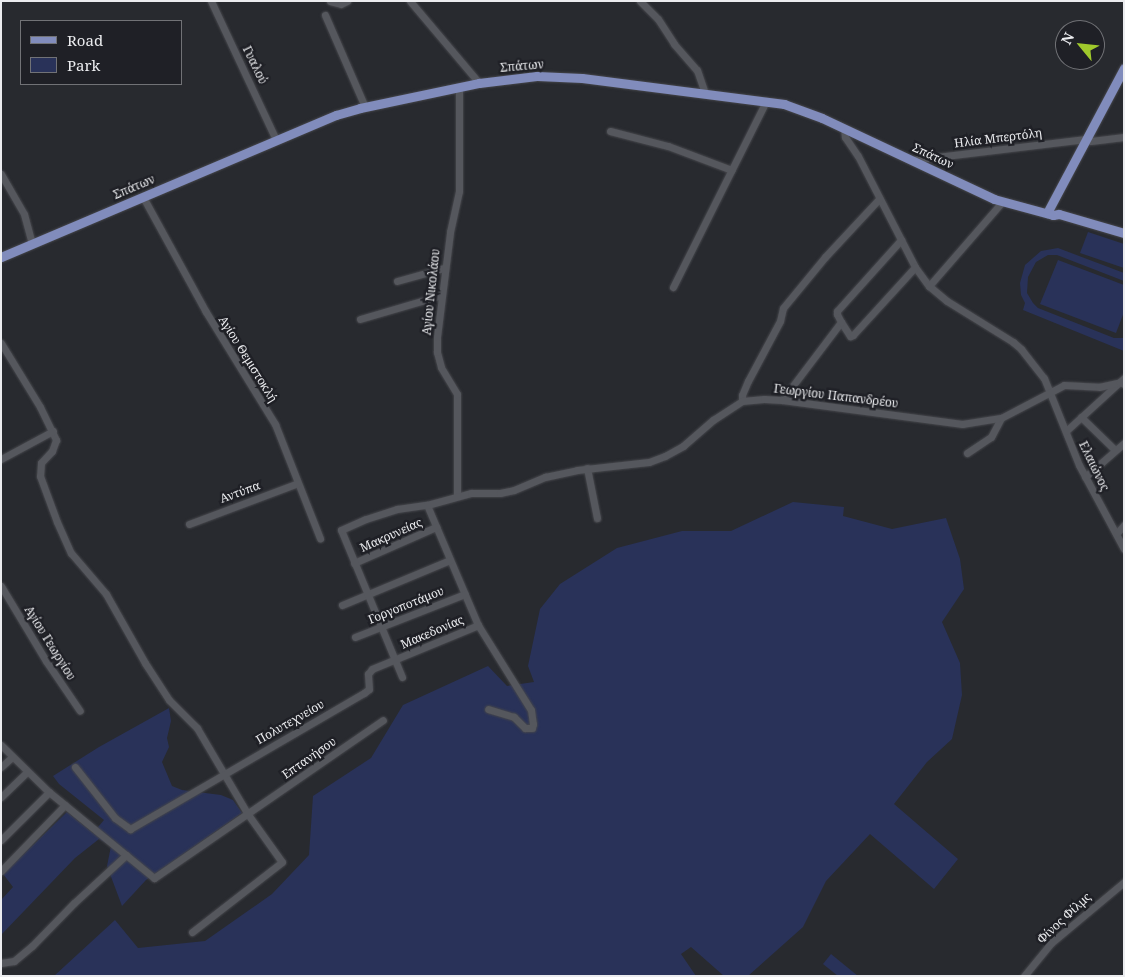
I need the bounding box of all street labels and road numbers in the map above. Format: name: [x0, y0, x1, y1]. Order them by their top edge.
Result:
street label: Γυαλού: [240, 44, 270, 86]
street label: Σπάτων: [500, 57, 544, 75]
street label: Ηλία Μπερτόλη: [953, 125, 1043, 151]
street label: Σπάτων: [910, 140, 956, 172]
street label: Σπάτων: [111, 172, 157, 202]
street label: Αγίου Νικολάου: [419, 248, 443, 336]
street label: Αγίου Θεμιστοκλή: [216, 313, 280, 405]
street label: Γεωργίου Παπανδρέου: [773, 381, 899, 411]
street label: Ελαιώνος: [1076, 439, 1112, 493]
street label: Αντύπα: [218, 478, 262, 506]
street label: Μακρυνείας: [358, 515, 424, 555]
street label: Γοργοποτάμου: [366, 583, 446, 627]
street label: Αγίου Γεωργίου: [21, 603, 79, 683]
street label: Μακεδονίας: [398, 612, 466, 652]
street label: Πολυτεχνείου: [253, 697, 327, 747]
street label: Επτανήσου: [279, 734, 339, 782]
street label: Φίνος Φίλμς: [1034, 889, 1094, 947]

